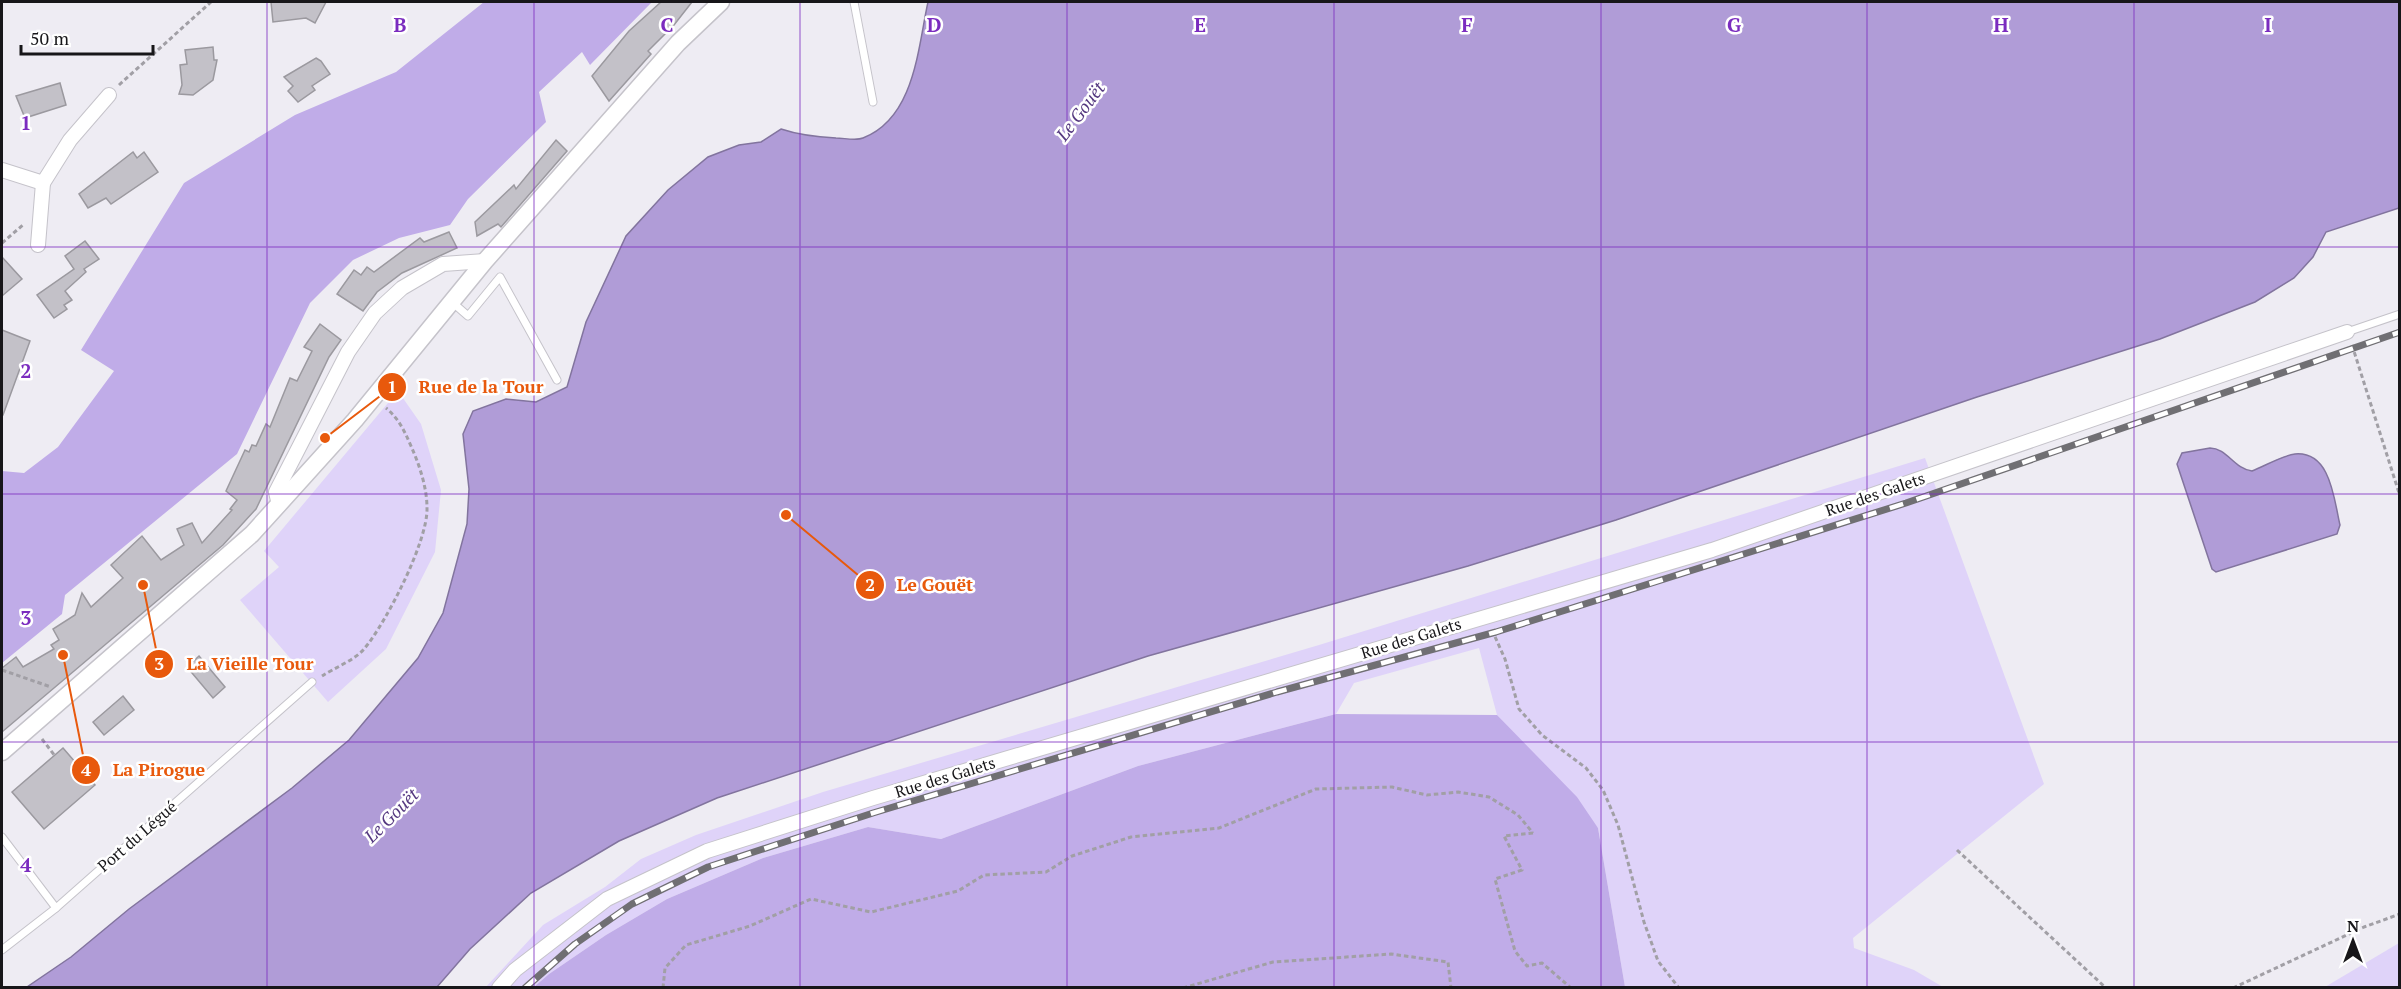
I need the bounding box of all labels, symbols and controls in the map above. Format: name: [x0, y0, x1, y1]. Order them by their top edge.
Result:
text: B: [394, 11, 407, 38]
text: C: [660, 11, 674, 38]
text: D: [927, 11, 941, 38]
text: E: [1194, 11, 1206, 38]
text: F: [1461, 11, 1473, 38]
text: G: [1727, 11, 1741, 38]
text: H: [1993, 11, 2009, 38]
text: I: [2264, 11, 2272, 38]
scale bar: [21, 18, 153, 56]
text: 50 m: [30, 26, 70, 50]
water label: Le Gouët: [1049, 76, 1110, 146]
text: 1: [20, 109, 32, 136]
text: 2: [20, 357, 32, 384]
callout: Rue de la Tour: [377, 369, 556, 405]
text: 1: [387, 374, 397, 398]
text: Rue de la Tour: [418, 374, 544, 398]
street label: Rue des Galets: [1822, 467, 1928, 521]
callout: Le Gouët: [855, 567, 985, 603]
text: 2: [865, 572, 875, 596]
text: Le Gouët: [897, 572, 973, 596]
text: 3: [20, 604, 32, 631]
street label: Rue des Galets: [1358, 612, 1464, 664]
callout: La Vieille Tour: [144, 646, 325, 682]
text: 3: [154, 651, 164, 675]
text: La Vieille Tour: [186, 651, 314, 675]
street label: Rue des Galets: [892, 751, 998, 803]
callout: La Pirogue: [71, 752, 217, 788]
text: 4: [81, 757, 92, 781]
text: La Pirogue: [113, 757, 206, 781]
water label: Le Gouët: [358, 782, 424, 848]
street label: Port du Légué: [93, 795, 181, 877]
text: 4: [20, 851, 32, 878]
north arrow: [2323, 911, 2383, 971]
text: N: [2347, 915, 2359, 937]

